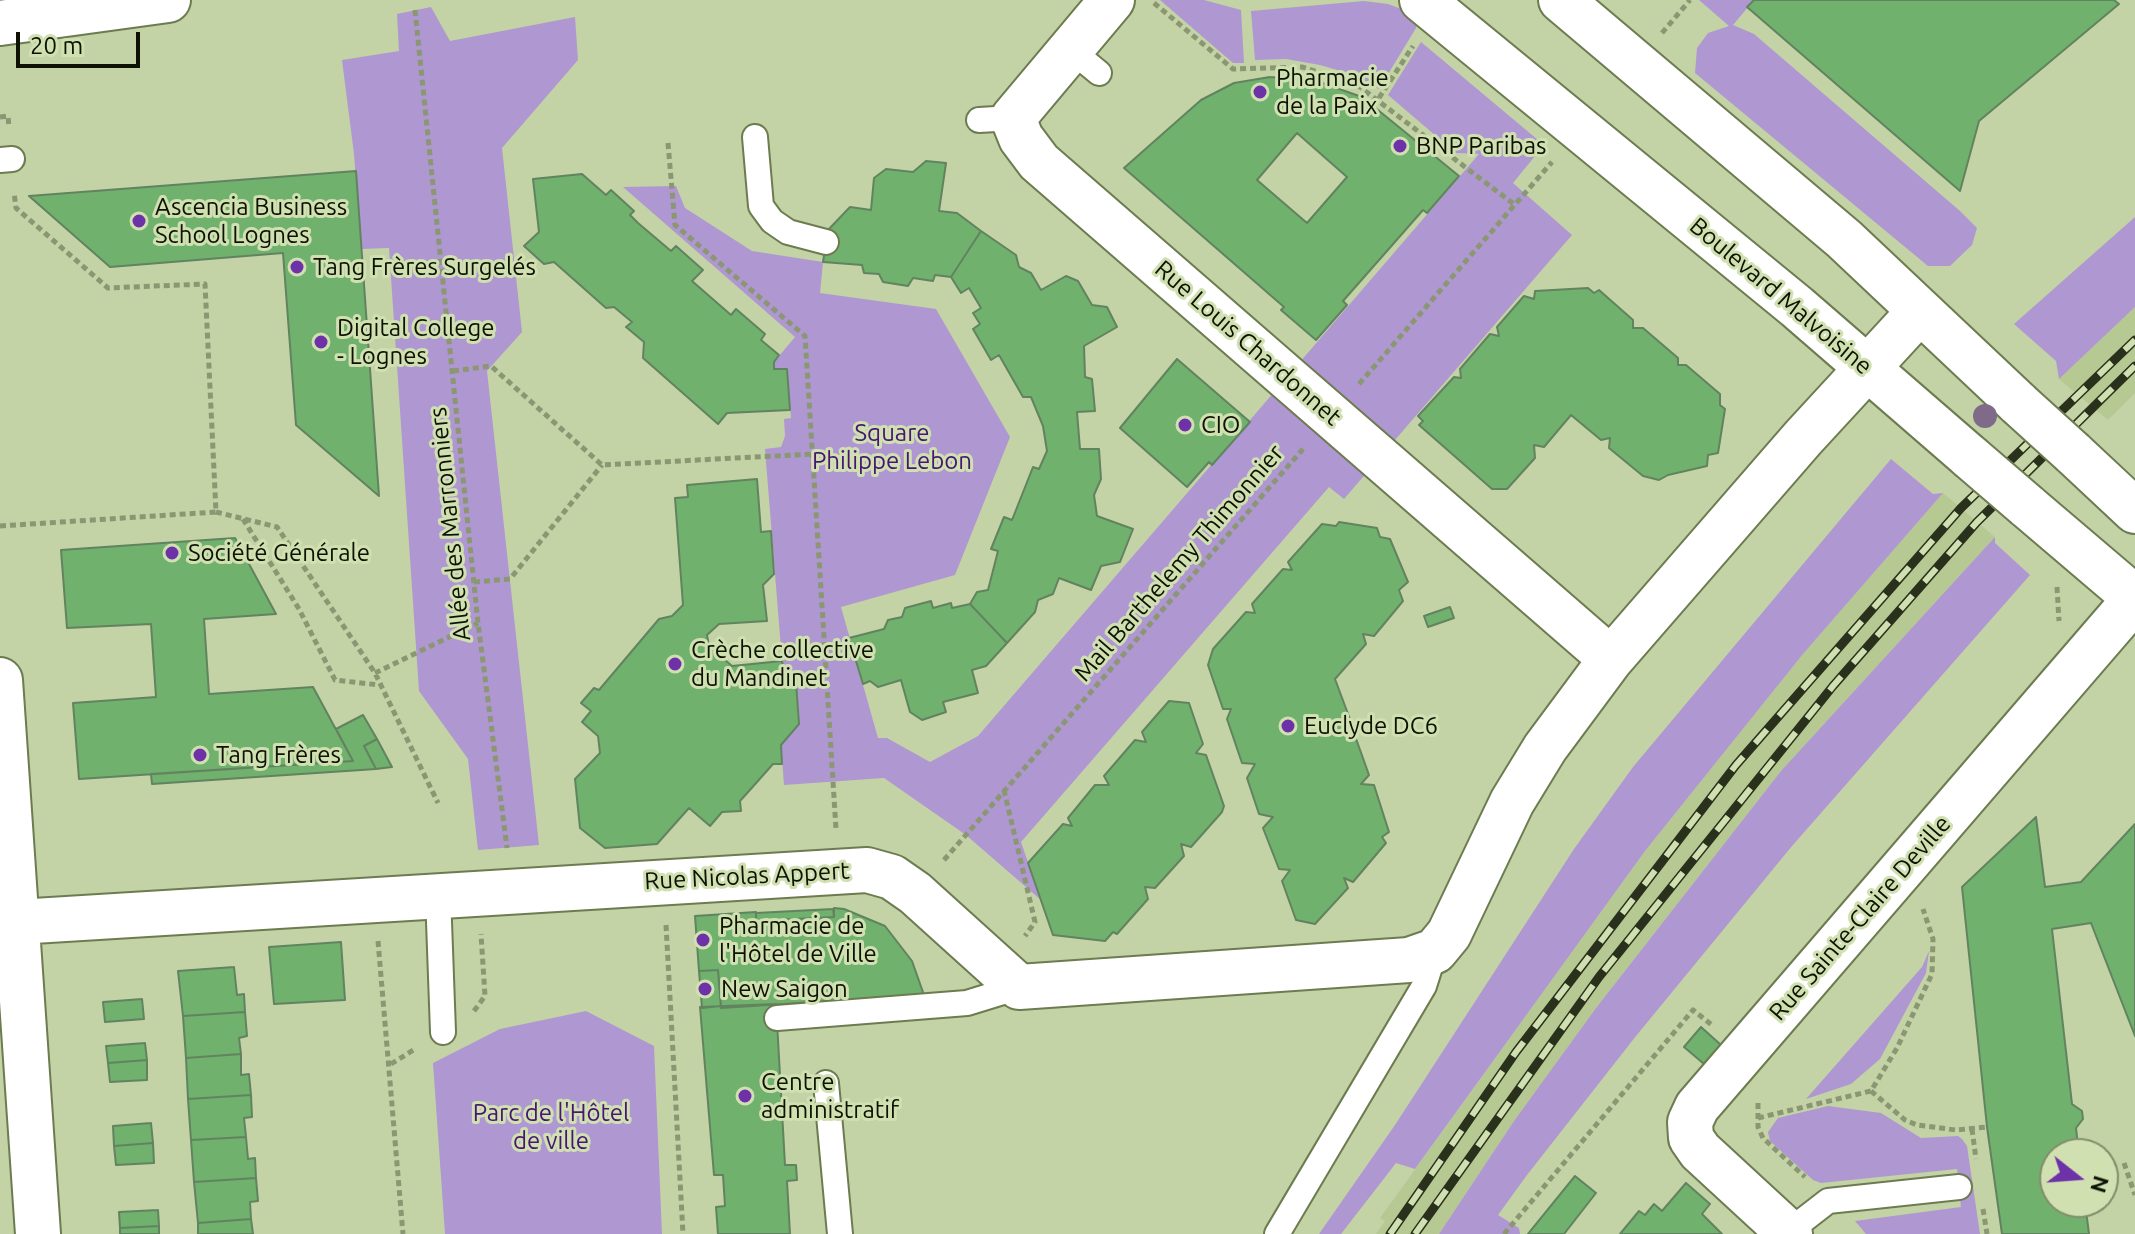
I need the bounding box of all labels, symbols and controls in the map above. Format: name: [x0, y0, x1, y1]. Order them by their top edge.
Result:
scale bar: [20, 16, 144, 66]
text: 20 m: [30, 32, 83, 59]
place label: Pharmacie de la Paix: [1276, 64, 1389, 120]
marker: Pharmacie de la Paix: [1251, 83, 1269, 101]
place label: BNP Paribas: [1416, 132, 1546, 160]
marker: BNP Paribas: [1391, 137, 1409, 155]
place label: Ascencia Business School Lognes: [155, 193, 347, 249]
street label: Boulevard Malvoisine: [1684, 211, 1878, 381]
marker: Ascencia Business School Lognes: [130, 212, 148, 230]
place label: Tang Frères Surgelés: [313, 253, 536, 281]
street label: Rue Louis Chardonnet: [1149, 254, 1347, 432]
marker: Tang Frères Surgelés: [288, 258, 306, 276]
place label: Digital College - Lognes: [337, 314, 495, 370]
marker: Digital College - Lognes: [312, 333, 330, 351]
street label: Allée des Marronniers: [423, 406, 477, 642]
place label: CIO: [1201, 411, 1240, 439]
marker: CIO: [1176, 416, 1194, 434]
park label: Square Philippe Lebon: [812, 419, 972, 475]
street label: Mail Barthelemy Thimonnier: [1068, 439, 1290, 687]
place label: Société Générale: [188, 539, 370, 567]
marker: Société Générale: [163, 544, 181, 562]
place label: Crèche collective du Mandinet: [691, 636, 874, 692]
marker: Crèche collective du Mandinet: [666, 655, 684, 673]
place label: Euclyde DC6: [1304, 712, 1438, 740]
marker: Euclyde DC6: [1279, 717, 1297, 735]
place label: Tang Frères: [216, 741, 341, 769]
marker: Tang Frères: [191, 746, 209, 764]
street label: Rue Sainte-Claire Deville: [1763, 810, 1957, 1026]
street label: Rue Nicolas Appert: [644, 856, 850, 896]
place label: Pharmacie de l'Hôtel de Ville: [719, 912, 877, 968]
marker: Pharmacie de l'Hôtel de Ville: [694, 931, 712, 949]
place label: New Saigon: [721, 975, 848, 1003]
marker: New Saigon: [696, 980, 714, 998]
place label: Centre administratif: [761, 1068, 899, 1124]
marker: Centre administratif: [736, 1087, 754, 1105]
park label: Parc de l'Hôtel de ville: [473, 1099, 629, 1155]
north arrow: [2039, 1138, 2119, 1218]
text: N: [2086, 1173, 2115, 1196]

